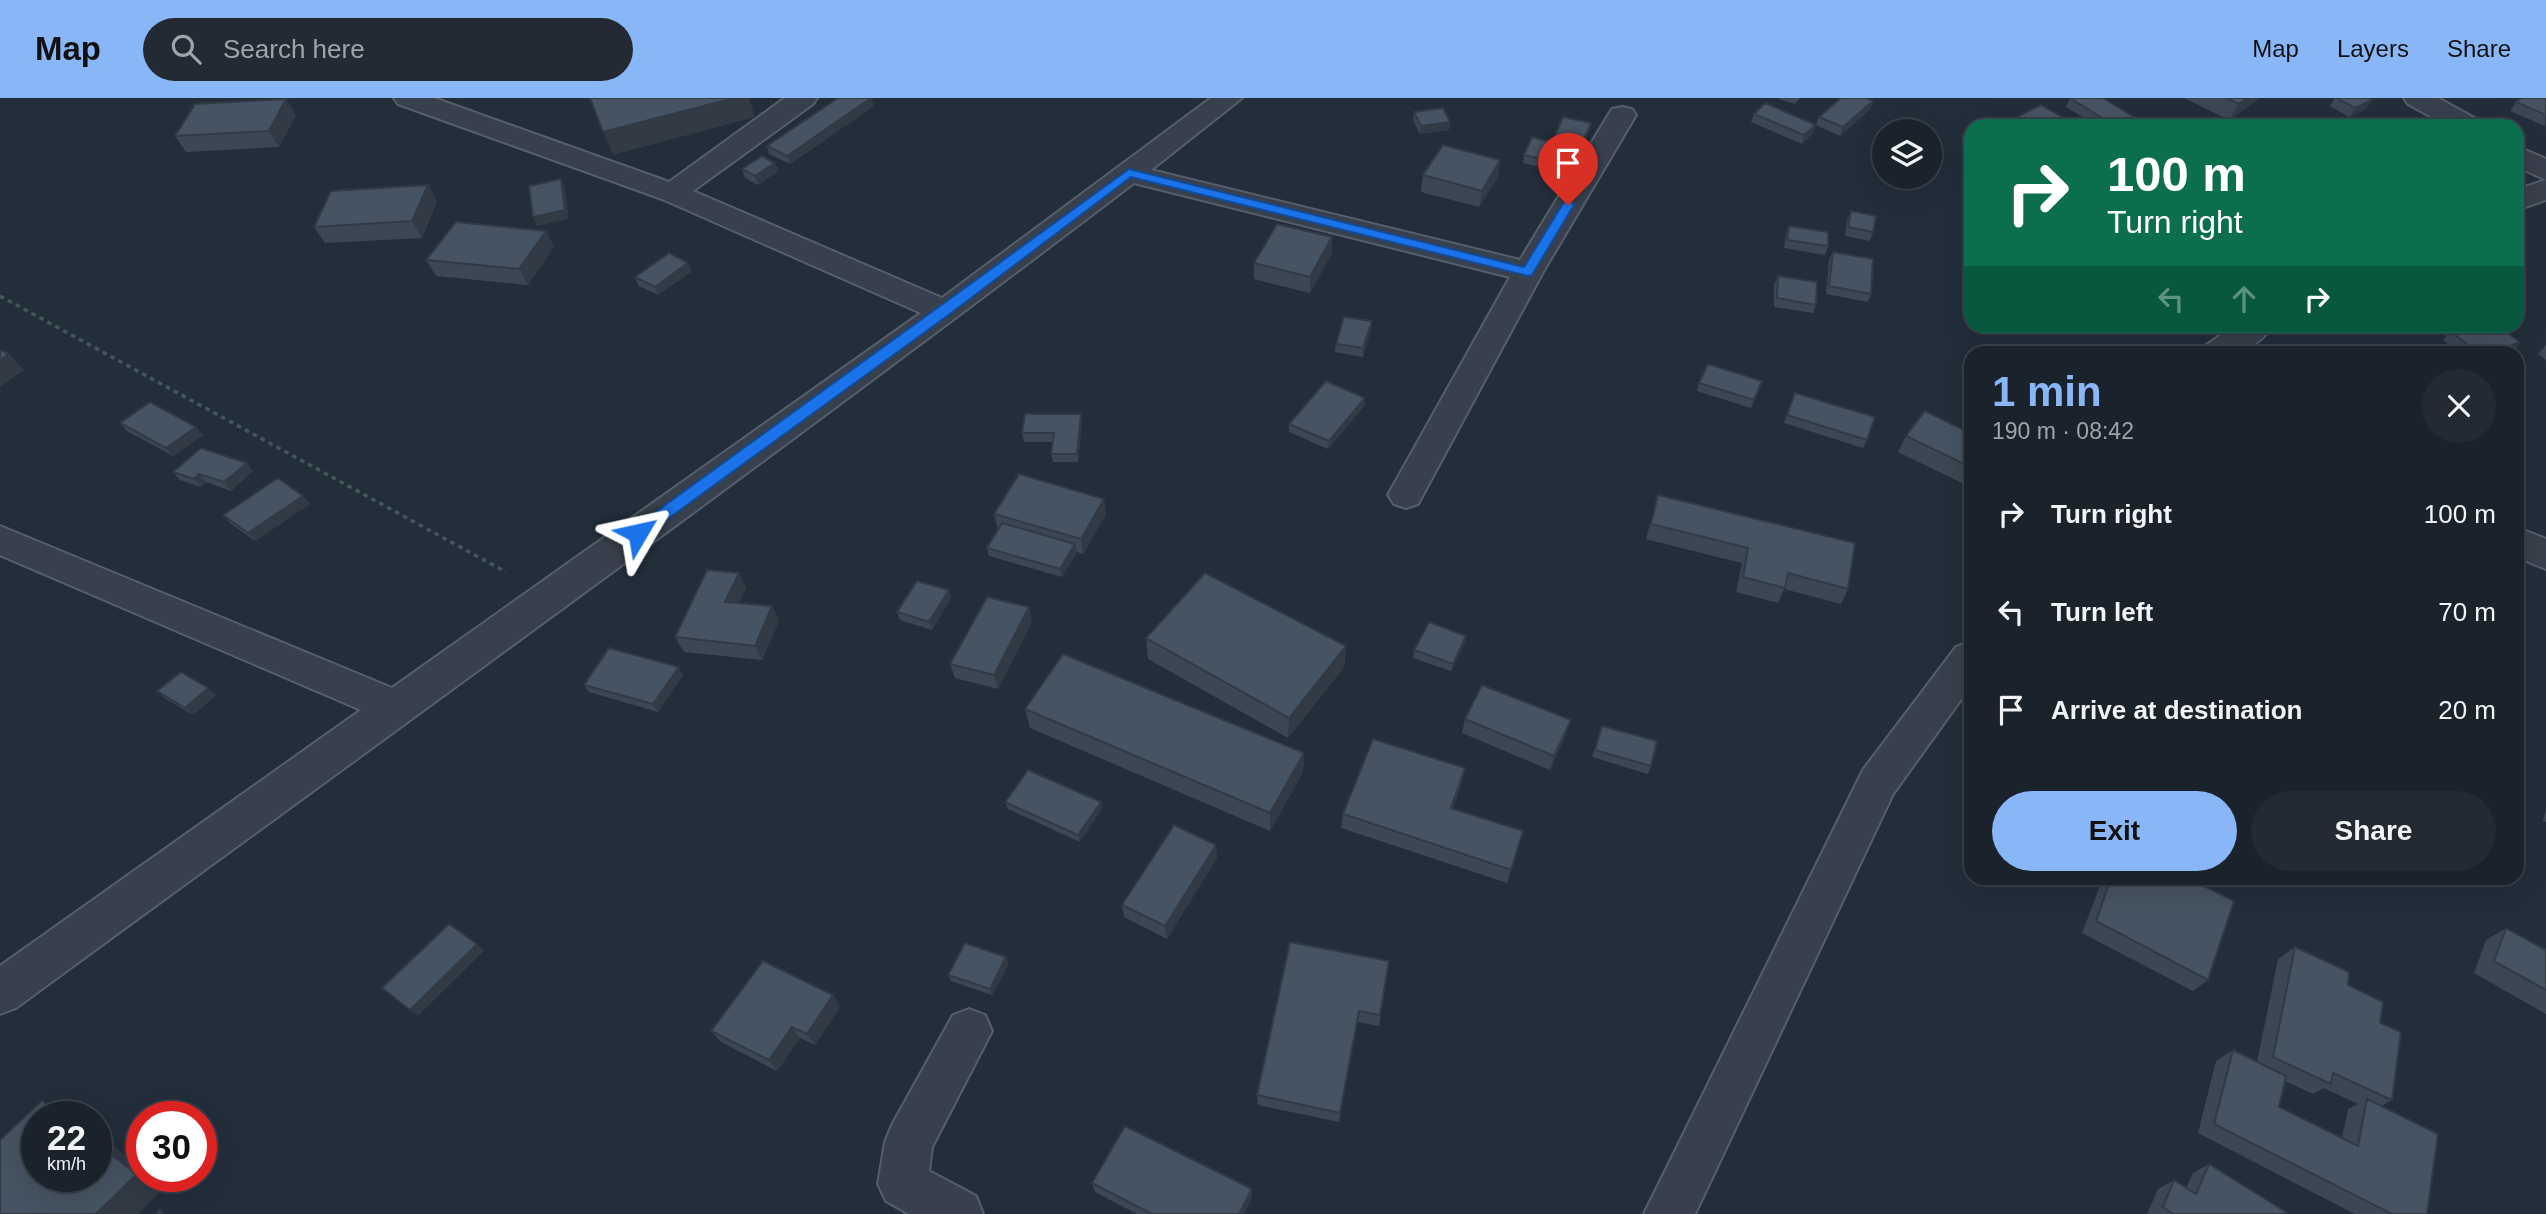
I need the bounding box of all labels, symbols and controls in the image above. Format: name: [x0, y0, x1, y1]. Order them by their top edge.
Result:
search box: [143, 18, 633, 81]
text: Map: [35, 30, 101, 67]
icon: search: [167, 30, 205, 68]
text: Search here: [223, 34, 365, 64]
text: Map: [2252, 35, 2299, 62]
text: Layers: [2337, 35, 2409, 62]
text: Share: [2447, 35, 2511, 62]
map controls: [1872, 119, 1942, 189]
button: layers: [1872, 119, 1942, 189]
pin: [1538, 133, 1598, 205]
icon: arrive: [1549, 144, 1587, 182]
icon: right: [1992, 147, 2083, 238]
text: 100 m: [2107, 147, 2246, 201]
text: Turn right: [2107, 204, 2243, 240]
icon: left: [2152, 280, 2190, 318]
icon: ahead: [2225, 280, 2263, 318]
icon: right: [2298, 280, 2336, 318]
text: 1 min: [1992, 368, 2102, 415]
button: close: [2422, 369, 2496, 443]
text: 190 m · 08:42: [1992, 418, 2134, 444]
icon: right: [1992, 495, 2030, 533]
position arrow: [601, 496, 675, 570]
text: Turn right: [2051, 499, 2172, 529]
text: 100 m: [2424, 499, 2496, 529]
icon: left: [1992, 593, 2030, 631]
text: Turn left: [2051, 597, 2153, 627]
text: 70 m: [2438, 597, 2496, 627]
icon: arrive: [1992, 691, 2030, 729]
text: Arrive at destination: [2051, 695, 2302, 725]
text: 20 m: [2438, 695, 2496, 725]
button: Exit: [1992, 791, 2237, 871]
button: Share: [2251, 791, 2496, 871]
speed limit sign: 30: [126, 1101, 217, 1192]
text: 22: [47, 1118, 86, 1157]
text: km/h: [47, 1154, 86, 1174]

